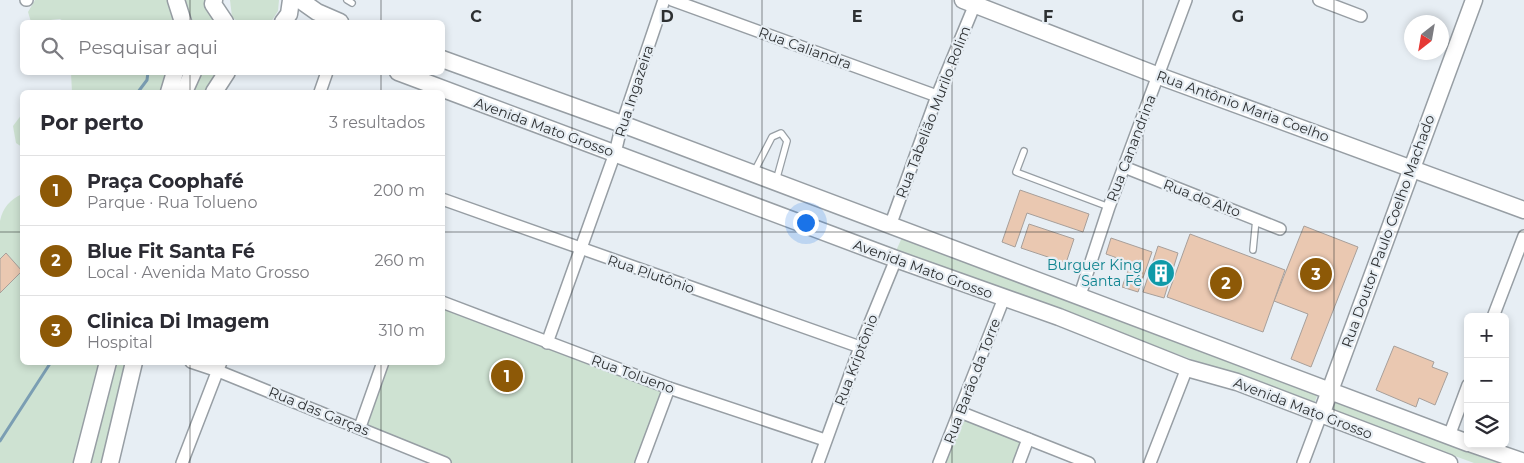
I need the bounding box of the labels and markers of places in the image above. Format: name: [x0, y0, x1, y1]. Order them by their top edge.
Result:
pin: 3: [1300, 255, 1332, 293]
place label: Burguer King Santa Fé: [1047, 256, 1142, 290]
building icon: Burguer King Santa Fé: [1146, 258, 1176, 288]
pin: 2: [1210, 264, 1242, 302]
pin: 1: [491, 357, 523, 395]

